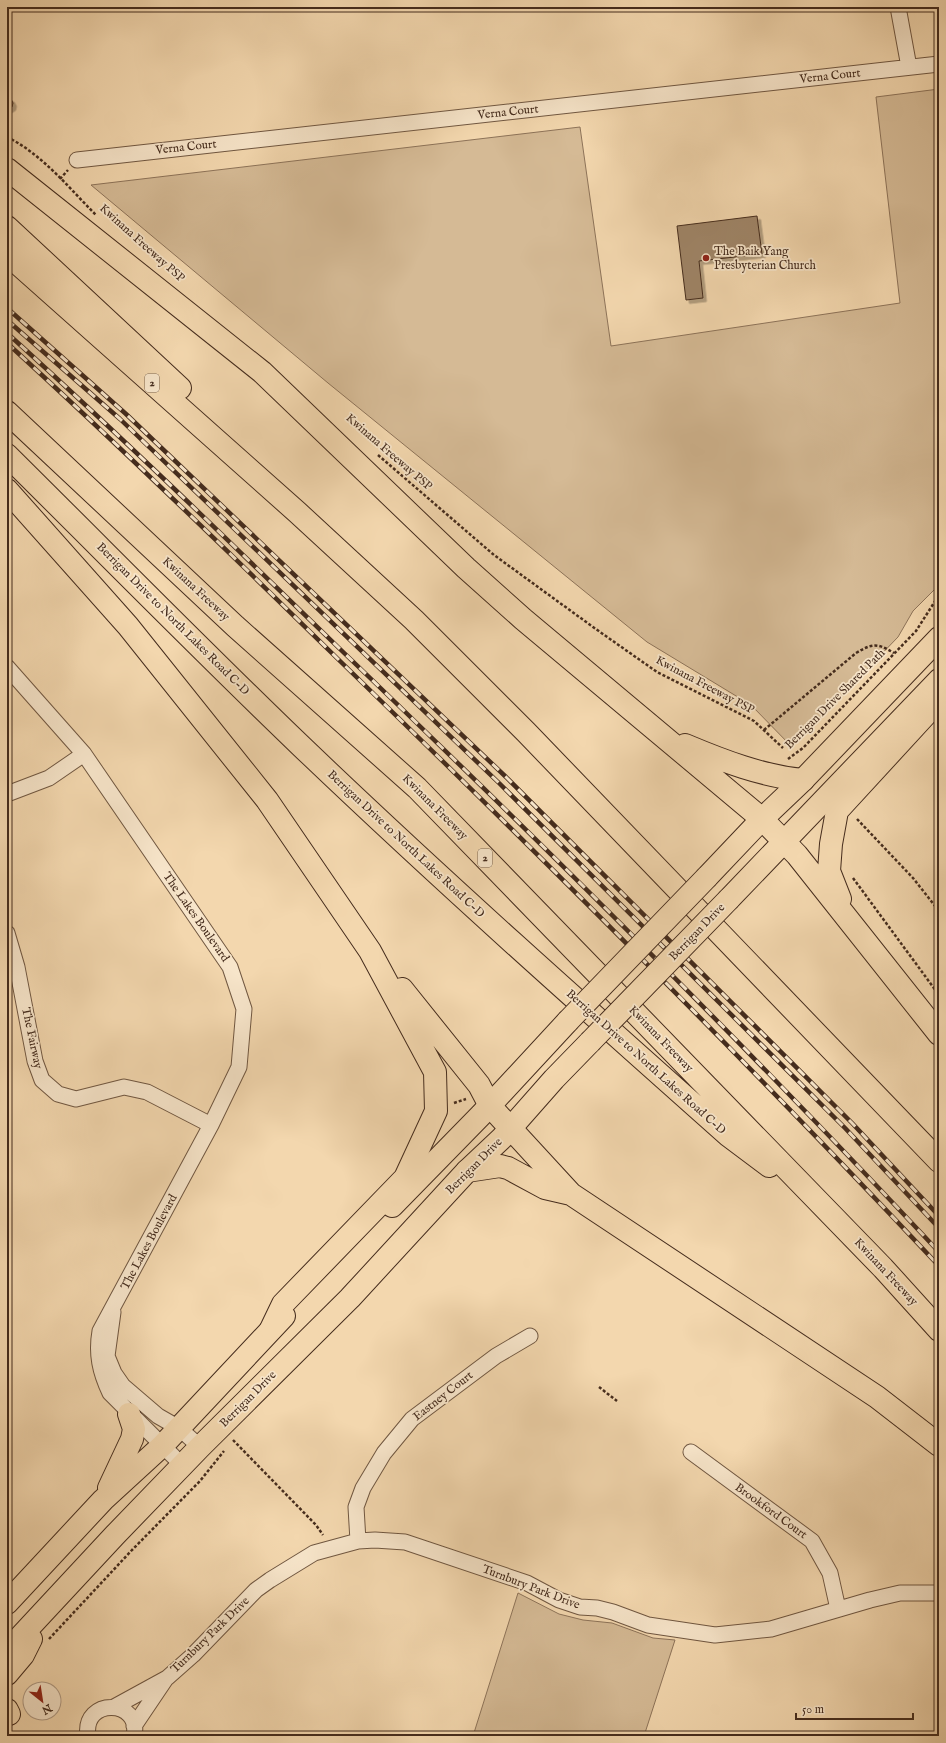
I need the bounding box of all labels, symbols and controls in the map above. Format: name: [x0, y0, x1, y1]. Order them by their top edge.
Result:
street label: Verna Court: [798, 65, 861, 87]
street label: Verna Court: [476, 101, 539, 123]
street label: Verna Court: [154, 136, 217, 158]
street label: Kwinana Freeway PSP: [96, 201, 188, 285]
place label: The Baik Yang Presbyterian Church: [714, 244, 816, 273]
marker: The Baik Yang Presbyterian Church: [701, 253, 711, 263]
road number: 2: [145, 374, 159, 392]
street label: Kwinana Freeway PSP: [343, 410, 435, 494]
street label: Berrigan Drive to North Lakes Road C-D: [94, 540, 253, 699]
street label: Kwinana Freeway: [159, 554, 233, 624]
street label: Berrigan Drive Shared Path: [782, 645, 889, 752]
street label: Kwinana Freeway PSP: [653, 653, 757, 717]
street label: Berrigan Drive to North Lakes Road C-D: [324, 767, 488, 921]
street label: Kwinana Freeway: [399, 771, 471, 843]
road number: 2: [478, 849, 492, 867]
street label: The Lakes Boulevard: [159, 869, 233, 965]
street label: Berrigan Drive: [666, 900, 728, 964]
street label: Berrigan Drive to North Lakes Road C-D: [563, 986, 729, 1138]
street label: Kwinana Freeway: [625, 1003, 697, 1076]
street label: The Fairway: [18, 1006, 46, 1070]
street label: Berrigan Drive: [442, 1134, 506, 1198]
street label: The Lakes Boulevard: [117, 1191, 181, 1292]
street label: Kwinana Freeway: [851, 1235, 921, 1309]
street label: Berrigan Drive: [216, 1367, 280, 1431]
street label: Eastney Court: [410, 1368, 476, 1424]
street label: Brookford Court: [732, 1480, 810, 1542]
street label: Turnbury Park Drive: [480, 1561, 583, 1613]
street label: Turnbury Park Drive: [168, 1593, 253, 1676]
north arrow: [22, 1681, 62, 1721]
scale bar: [796, 1695, 913, 1721]
text: N: [38, 1700, 55, 1717]
text: 50 m: [802, 1702, 824, 1717]

